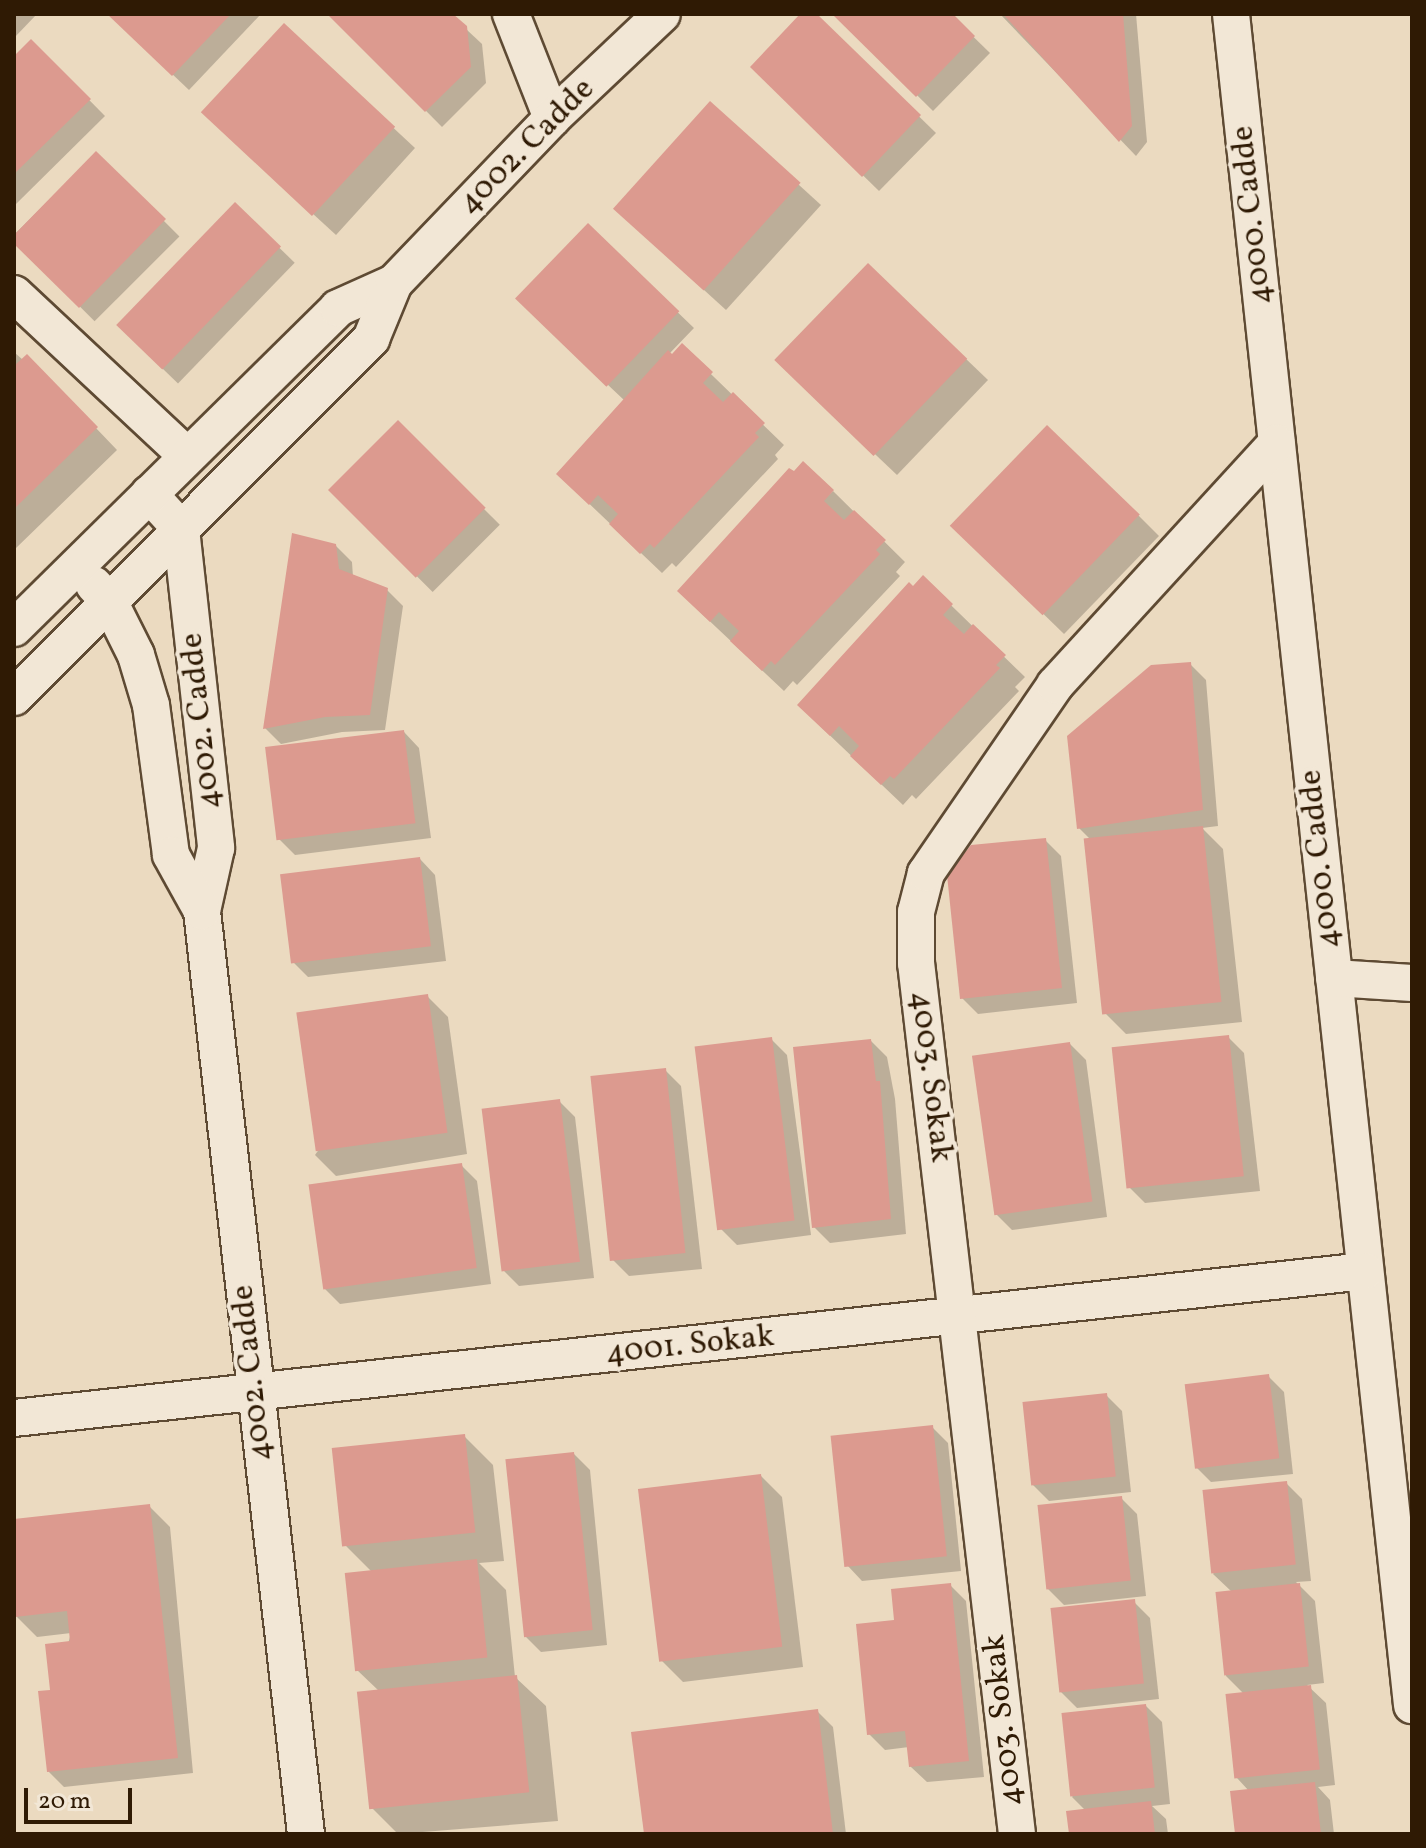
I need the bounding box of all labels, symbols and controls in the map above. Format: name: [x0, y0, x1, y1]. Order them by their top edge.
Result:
street label: 4002. Cadde: [451, 71, 603, 223]
street label: 4000. Cadde: [1225, 124, 1281, 306]
street label: 4002. Cadde: [174, 631, 230, 811]
street label: 4000. Cadde: [1293, 768, 1349, 950]
street label: 4003. Sokak: [900, 989, 960, 1165]
street label: 4002. Cadde: [225, 1283, 281, 1463]
street label: 4001. Sokak: [604, 1318, 776, 1374]
street label: 4003. Sokak: [976, 1632, 1032, 1808]
scale bar: [28, 1772, 136, 1822]
text: 20 m: [38, 1785, 91, 1819]

